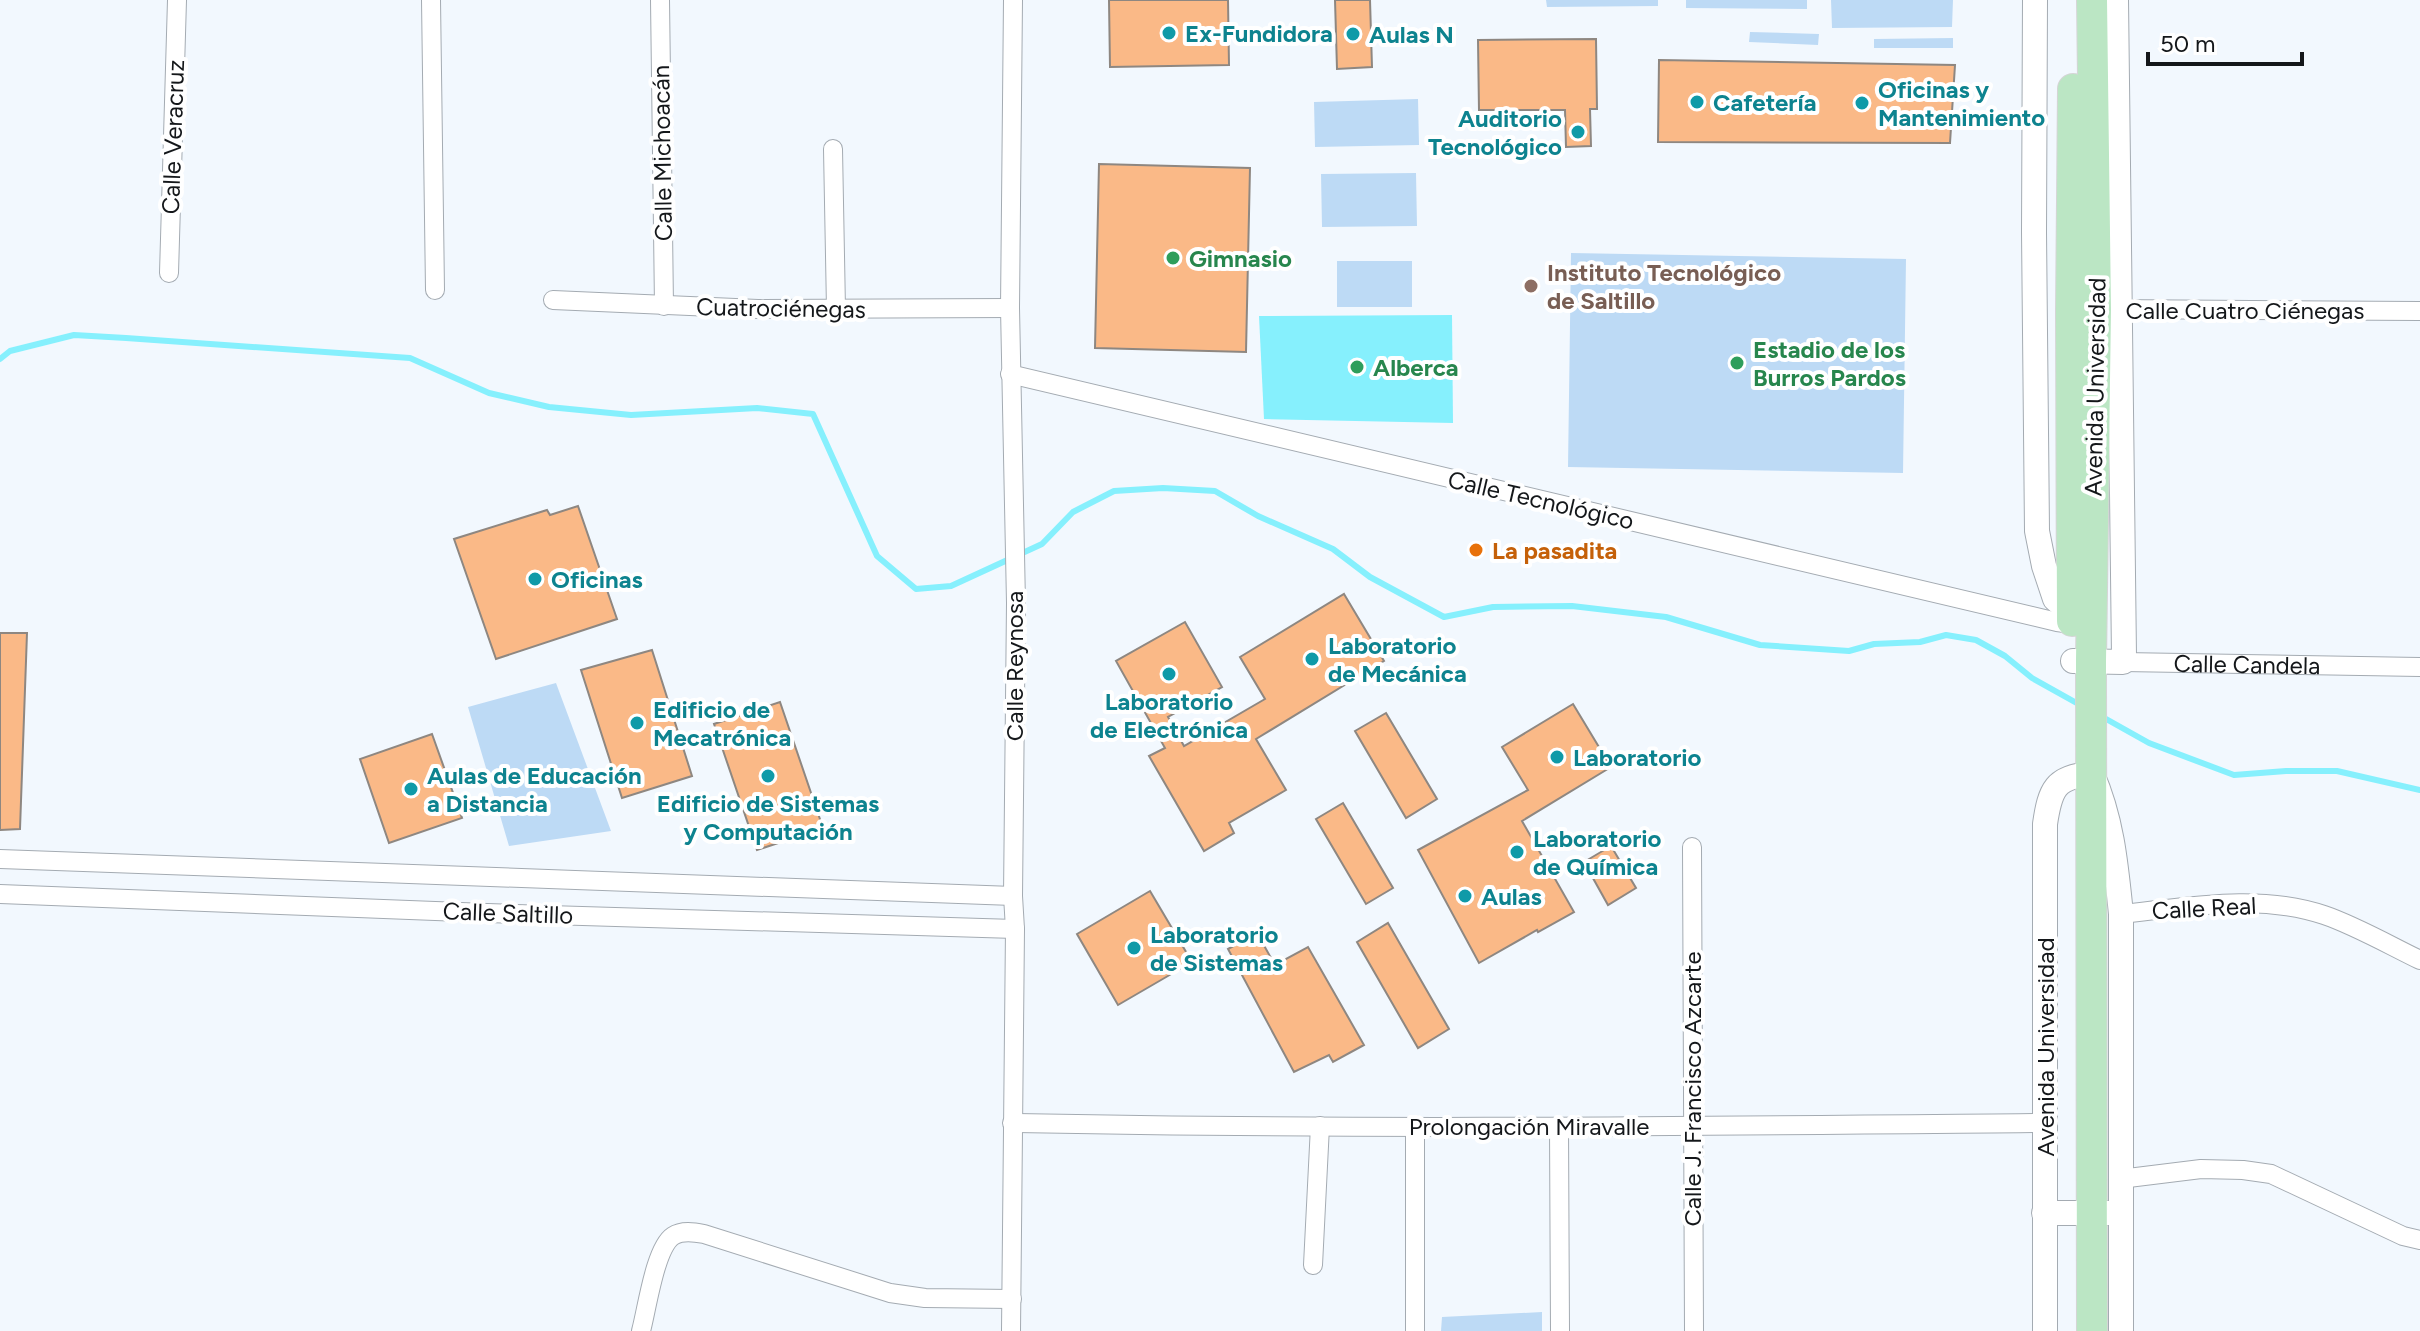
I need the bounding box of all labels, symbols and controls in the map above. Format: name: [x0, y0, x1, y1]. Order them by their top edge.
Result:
scale bar: [2148, 16, 2302, 66]
place label: Ex-Fundidora: [1185, 19, 1333, 48]
place label: Aulas N: [1369, 20, 1454, 49]
marker: Ex-Fundidora: [1160, 24, 1178, 42]
marker: Aulas N: [1344, 25, 1362, 43]
text: 50 m: [2160, 29, 2216, 58]
street label: Calle Veracruz: [156, 59, 190, 215]
street label: Calle Michoacán: [646, 65, 678, 241]
place label: Oficinas y Mantenimiento: [1878, 75, 2045, 132]
place label: Cafetería: [1713, 88, 1817, 117]
marker: Cafetería: [1688, 93, 1706, 111]
marker: Oficinas y Mantenimiento: [1853, 94, 1871, 112]
place label: Auditorio Tecnológico: [1428, 104, 1562, 161]
marker: Auditorio Tecnológico: [1569, 123, 1587, 141]
place label: Gimnasio: [1189, 244, 1292, 273]
marker: Gimnasio: [1164, 249, 1182, 267]
place label: Instituto Tecnológico de Saltillo: [1547, 258, 1781, 315]
marker: Instituto Tecnológico de Saltillo: [1522, 277, 1540, 295]
street label: Avenida Universidad: [2079, 277, 2111, 497]
street label: Cuatrociénegas: [696, 292, 866, 324]
street label: Calle Cuatro Ciénegas: [2125, 296, 2365, 325]
place label: Estadio de los Burros Pardos: [1753, 335, 1906, 392]
place label: Alberca: [1373, 353, 1459, 382]
marker: Estadio de los Burros Pardos: [1728, 354, 1746, 372]
marker: Alberca: [1348, 358, 1366, 376]
street label: Calle Tecnológico: [1445, 464, 1637, 536]
place label: La pasadita: [1492, 536, 1617, 565]
marker: La pasadita: [1467, 541, 1485, 559]
place label: Oficinas: [551, 565, 643, 594]
marker: Oficinas: [526, 570, 544, 588]
street label: Calle Reynosa: [1000, 591, 1029, 741]
place label: Laboratorio de Mecánica: [1328, 631, 1467, 688]
street label: Calle Candela: [2173, 648, 2321, 680]
marker: Laboratorio de Mecánica: [1303, 650, 1321, 668]
marker: Laboratorio de Electrónica: [1160, 665, 1178, 683]
place label: Laboratorio de Electrónica: [1090, 687, 1248, 744]
place label: Edificio de Mecatrónica: [653, 695, 791, 752]
marker: Edificio de Mecatrónica: [628, 714, 646, 732]
place label: Laboratorio: [1573, 743, 1702, 772]
marker: Laboratorio: [1548, 748, 1566, 766]
place label: Aulas de Educación a Distancia: [427, 761, 642, 818]
marker: Edificio de Sistemas y Computación: [759, 767, 777, 785]
marker: Aulas de Educación a Distancia: [402, 780, 420, 798]
place label: Edificio de Sistemas y Computación: [657, 789, 879, 846]
place label: Laboratorio de Química: [1533, 824, 1662, 881]
marker: Laboratorio de Química: [1508, 843, 1526, 861]
place label: Aulas: [1481, 882, 1542, 911]
marker: Aulas: [1456, 887, 1474, 905]
street label: Calle Real: [2151, 891, 2257, 925]
street label: Calle Saltillo: [442, 896, 574, 930]
place label: Laboratorio de Sistemas: [1150, 920, 1283, 977]
street label: Avenida Universidad: [2031, 938, 2060, 1156]
marker: Laboratorio de Sistemas: [1125, 939, 1143, 957]
street label: Calle J. Francisco Azcarte: [1678, 951, 1707, 1227]
street label: Prolongación Miravalle: [1409, 1112, 1649, 1141]

